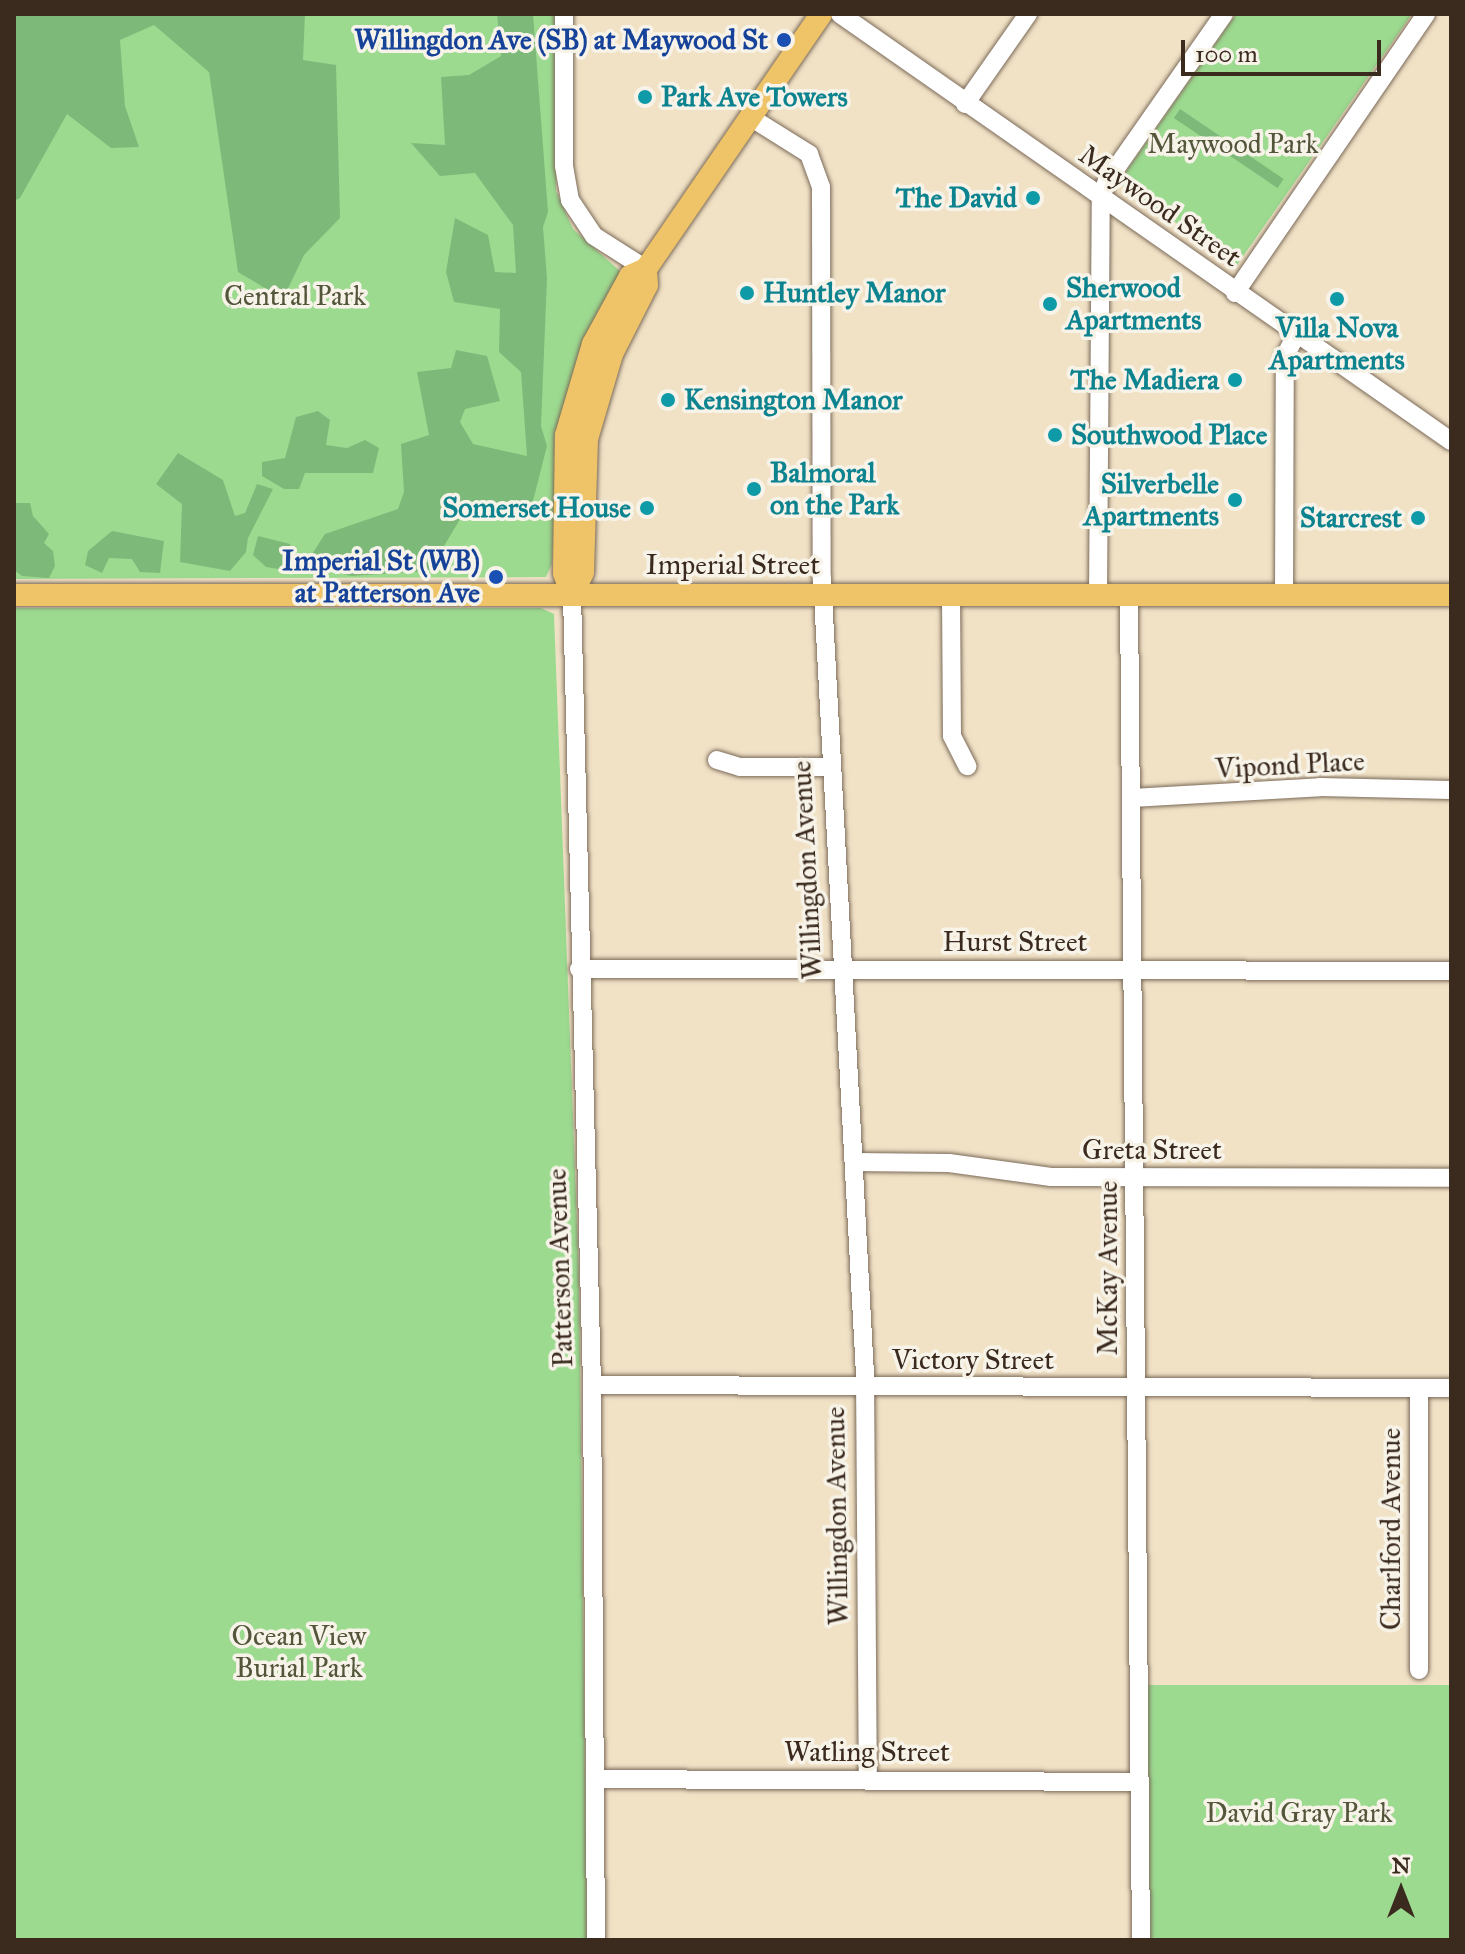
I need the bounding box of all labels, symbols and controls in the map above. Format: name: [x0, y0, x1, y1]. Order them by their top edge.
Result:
place label: Willingdon Ave (SB) at Maywood St: [354, 23, 768, 57]
scale bar: [1185, 24, 1385, 74]
marker: Willingdon Ave (SB) at Maywood St: [775, 31, 793, 49]
text: 100 m: [1195, 39, 1258, 69]
place label: Park Ave Towers: [661, 80, 848, 114]
marker: Park Ave Towers: [636, 88, 654, 106]
park label: Maywood Park: [1148, 127, 1318, 161]
street label: Maywood Street: [1073, 138, 1247, 274]
place label: The David: [896, 181, 1017, 215]
marker: The David: [1024, 189, 1042, 207]
place label: Sherwood Apartments: [1066, 271, 1201, 337]
place label: Huntley Manor: [763, 276, 945, 310]
park label: Central Park: [224, 279, 366, 313]
marker: Huntley Manor: [738, 284, 756, 302]
marker: Villa Nova Apartments: [1328, 290, 1346, 308]
marker: Sherwood Apartments: [1041, 295, 1059, 313]
place label: Villa Nova Apartments: [1269, 311, 1405, 377]
place label: The Madiera: [1070, 363, 1219, 397]
marker: The Madiera: [1226, 371, 1244, 389]
place label: Kensington Manor: [684, 383, 902, 417]
marker: Kensington Manor: [659, 391, 677, 409]
place label: Southwood Place: [1071, 418, 1267, 452]
marker: Southwood Place: [1046, 426, 1064, 444]
place label: Balmoral on the Park: [770, 456, 899, 522]
place label: Silverbelle Apartments: [1084, 467, 1219, 533]
marker: Balmoral on the Park: [745, 480, 763, 498]
place label: Somerset House: [442, 491, 631, 525]
marker: Silverbelle Apartments: [1226, 491, 1244, 509]
marker: Somerset House: [638, 499, 656, 517]
place label: Starcrest: [1300, 501, 1402, 535]
marker: Starcrest: [1409, 509, 1427, 527]
place label: Imperial St (WB) at Patterson Ave: [282, 544, 480, 610]
street label: Imperial Street: [646, 548, 820, 582]
marker: Imperial St (WB) at Patterson Ave: [487, 568, 505, 586]
street label: Vipond Place: [1214, 744, 1366, 786]
street label: Willingdon Avenue: [784, 760, 830, 980]
street label: Hurst Street: [942, 925, 1088, 959]
street label: Greta Street: [1082, 1133, 1222, 1167]
street label: Patterson Avenue: [540, 1168, 580, 1368]
street label: McKay Avenue: [1091, 1181, 1125, 1355]
street label: Victory Street: [892, 1343, 1054, 1377]
street label: Willingdon Avenue: [818, 1406, 856, 1626]
street label: Charlford Avenue: [1374, 1428, 1408, 1630]
park label: Ocean View Burial Park: [232, 1619, 366, 1685]
street label: Watling Street: [784, 1735, 950, 1769]
park label: David Gray Park: [1205, 1796, 1393, 1830]
north arrow: [1361, 1850, 1441, 1930]
text: N: [1392, 1852, 1410, 1879]

